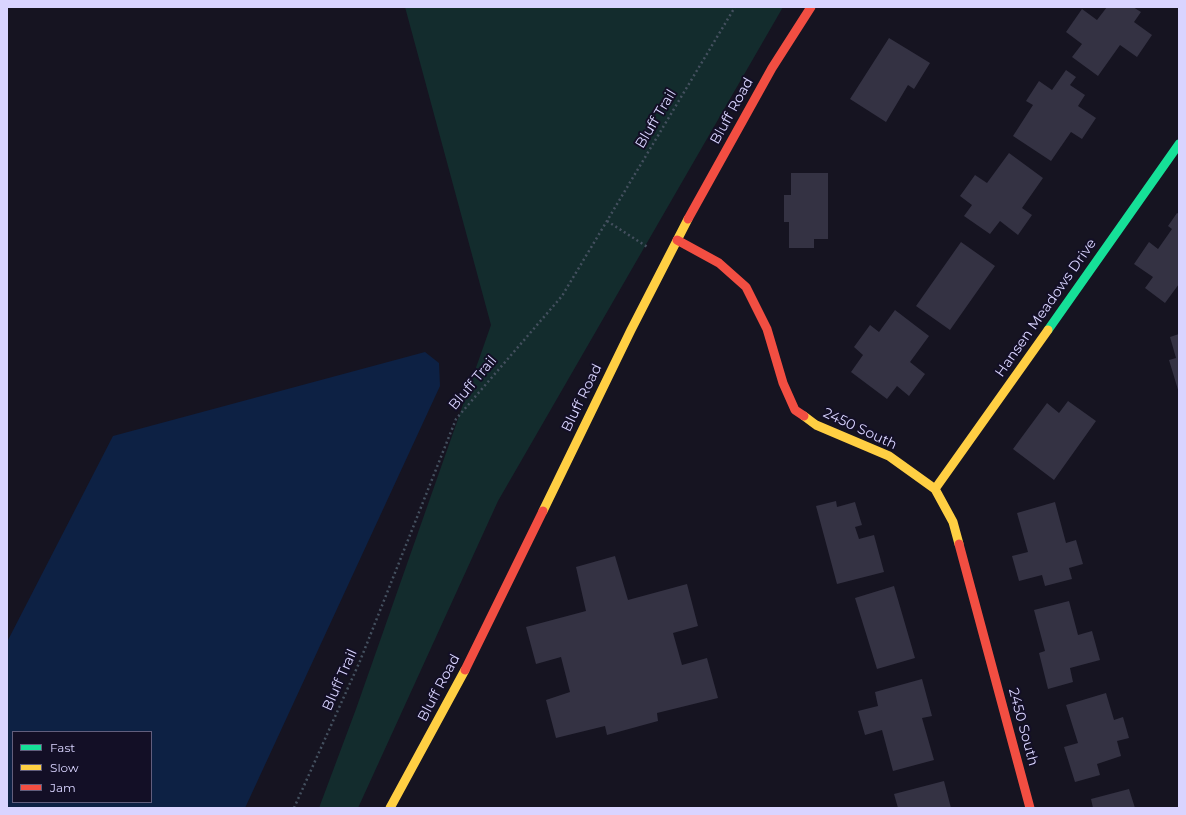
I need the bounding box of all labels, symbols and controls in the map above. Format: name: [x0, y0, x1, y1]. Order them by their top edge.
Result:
street label: Bluff Road: [707, 75, 757, 147]
street label: Bluff Trail: [632, 87, 680, 151]
street label: Hansen Meadows Drive: [992, 236, 1100, 380]
street label: Bluff Trail: [445, 352, 501, 414]
street label: Bluff Road: [558, 361, 606, 435]
street label: 2450 South: [820, 405, 900, 453]
street label: Bluff Trail: [319, 647, 361, 713]
street label: Bluff Road: [414, 652, 464, 724]
street label: 2450 South: [1005, 686, 1041, 768]
legend: [12, 731, 152, 803]
text: Fast: [50, 740, 75, 755]
text: Slow: [50, 760, 79, 775]
text: Jam: [50, 780, 76, 795]

